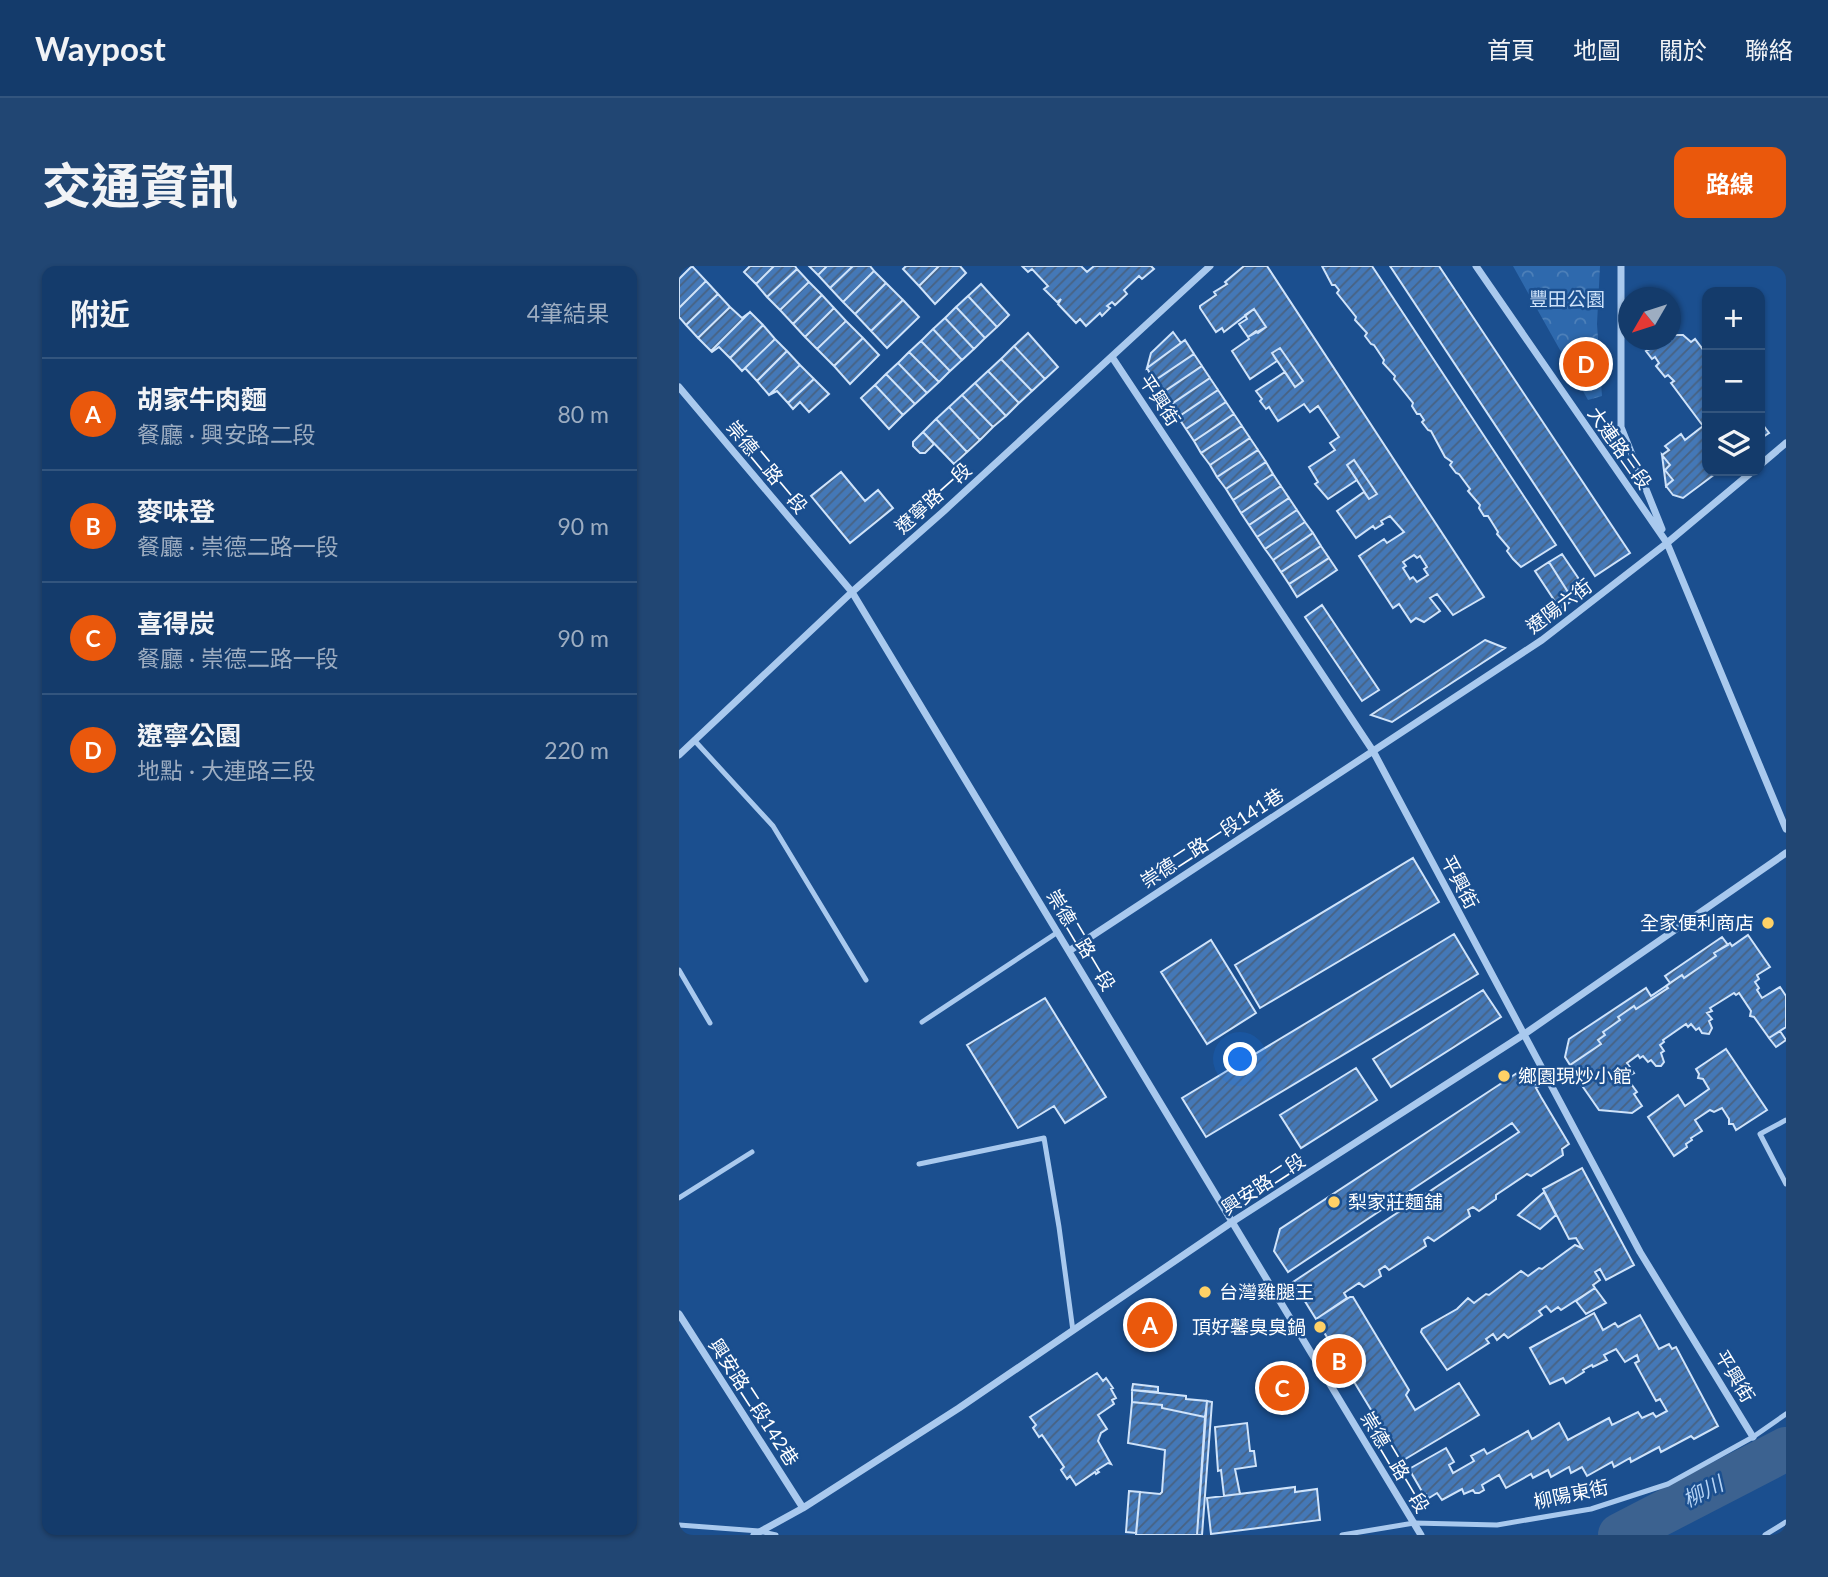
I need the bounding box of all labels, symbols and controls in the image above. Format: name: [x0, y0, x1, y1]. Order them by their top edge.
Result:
text: Waypost: [35, 28, 166, 68]
text: 首頁: [1487, 35, 1535, 64]
text: 地圖: [1573, 35, 1621, 64]
text: 關於: [1659, 35, 1707, 64]
text: 聯絡: [1745, 35, 1793, 64]
button: 路線: [1674, 147, 1786, 218]
text: 交通資訊: [42, 156, 238, 214]
park label: 豐田公園: [1529, 287, 1605, 310]
north arrow: [1618, 287, 1681, 350]
map controls: [1702, 287, 1765, 476]
button: +: [1702, 287, 1765, 350]
text: 附近: [70, 295, 130, 331]
text: 4筆結果: [527, 299, 609, 327]
pin: D: [1563, 338, 1609, 390]
button: −: [1702, 350, 1765, 413]
street label: 平興街: [1135, 370, 1186, 430]
text: 胡家牛肉麵: [137, 383, 267, 415]
text: A: [85, 400, 101, 428]
text: 80 m: [558, 400, 609, 428]
street label: 大連路三段: [1584, 402, 1657, 493]
button: layers: [1702, 413, 1765, 476]
street label: 崇德二路一段: [722, 416, 813, 518]
text: 餐廳 · 興安路二段: [137, 420, 316, 448]
street label: 遼寧路一段: [890, 457, 976, 538]
text: 麥味登: [137, 495, 215, 527]
text: B: [85, 512, 101, 540]
text: 90 m: [558, 512, 609, 540]
text: 餐廳 · 崇德二路一段: [137, 532, 339, 560]
street label: 遼陽六街: [1521, 574, 1596, 638]
text: 喜得炭: [137, 607, 215, 639]
text: C: [85, 624, 101, 652]
text: 90 m: [558, 624, 609, 652]
text: 餐廳 · 崇德二路一段: [137, 644, 339, 672]
text: 遼寧公園: [137, 719, 241, 751]
text: D: [84, 736, 102, 764]
text: 220 m: [544, 736, 609, 764]
text: 地點 · 大連路三段: [137, 756, 316, 784]
street label: 崇德二路一段141巷: [1136, 783, 1288, 892]
street label: 平興街: [1437, 851, 1484, 912]
street label: 崇德二路一段: [1042, 885, 1121, 995]
place label: 全家便利商店: [1640, 911, 1754, 934]
marker: 全家便利商店: [1760, 915, 1776, 931]
your location: [1223, 1042, 1257, 1076]
place label: 鄉園現炒小館: [1518, 1064, 1632, 1087]
marker: 鄉園現炒小館: [1496, 1068, 1512, 1084]
street label: 興安路二段: [1217, 1148, 1309, 1219]
place label: 梨家莊麵舖: [1348, 1190, 1443, 1213]
marker: 梨家莊麵舖: [1326, 1194, 1342, 1210]
place label: 台灣雞腿王: [1219, 1280, 1314, 1303]
marker: 台灣雞腿王: [1197, 1284, 1213, 1300]
pin: A: [1127, 1299, 1173, 1351]
place label: 頂好馨臭臭鍋: [1192, 1315, 1306, 1338]
marker: 頂好馨臭臭鍋: [1312, 1319, 1328, 1335]
street label: 興安路二段142巷: [705, 1334, 804, 1470]
pin: B: [1316, 1335, 1362, 1387]
street label: 平興街: [1711, 1345, 1760, 1406]
pin: C: [1259, 1362, 1305, 1414]
street label: 崇德二路一段: [1356, 1407, 1435, 1517]
water label: 柳川: [1678, 1469, 1728, 1511]
street label: 柳陽東街: [1531, 1474, 1610, 1513]

